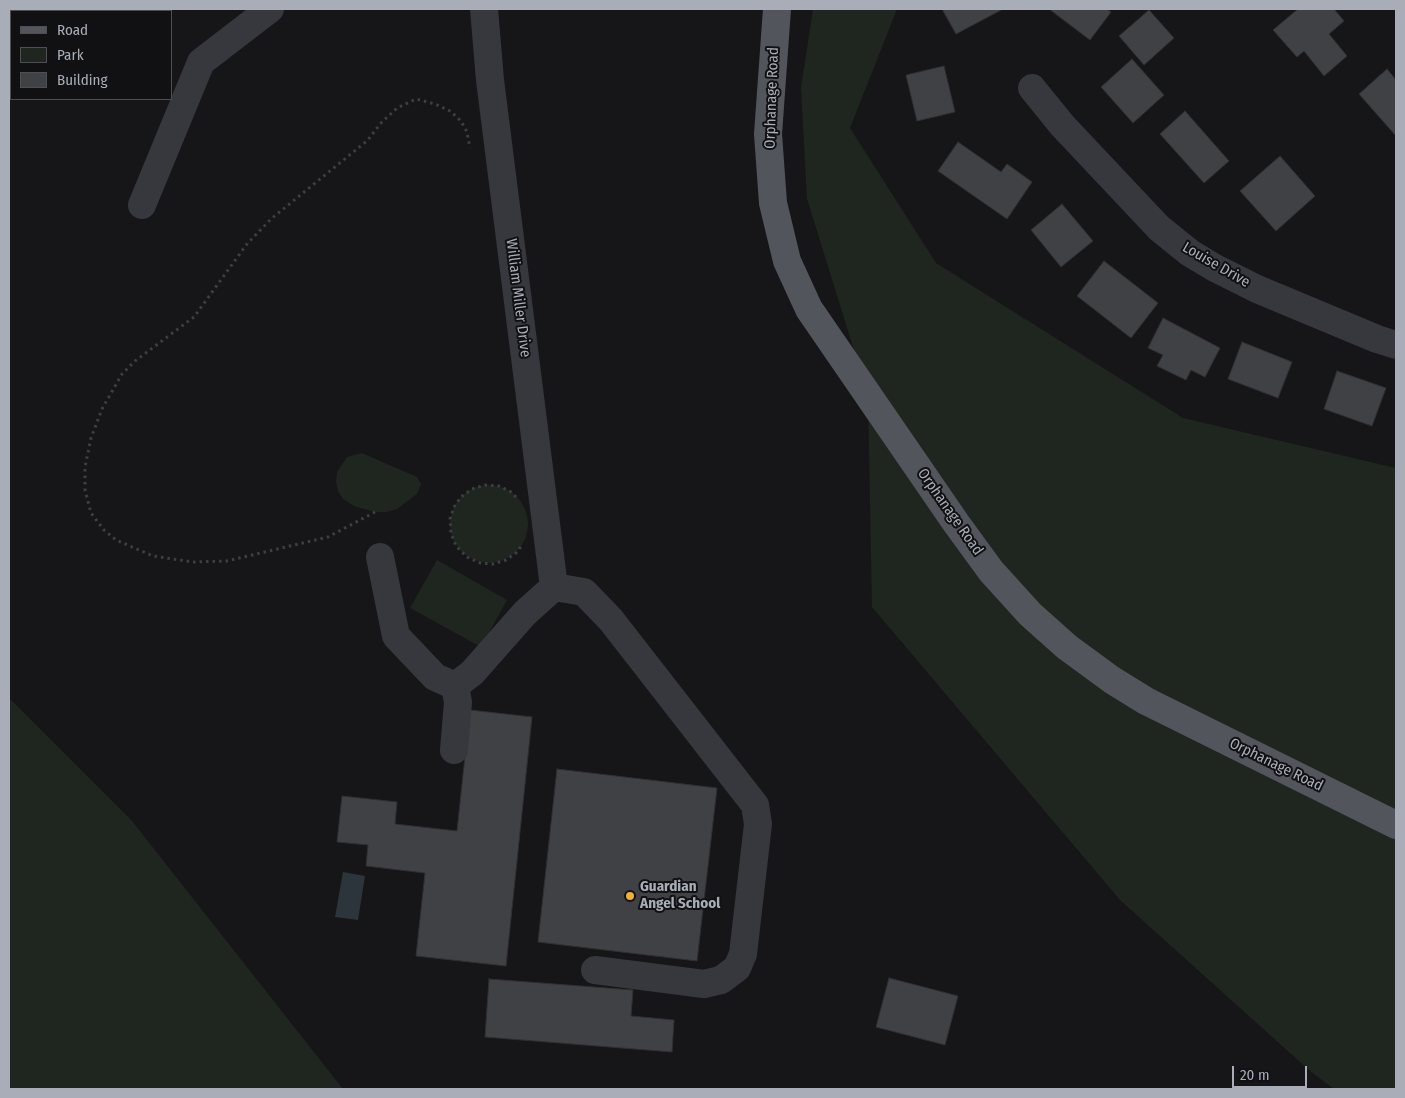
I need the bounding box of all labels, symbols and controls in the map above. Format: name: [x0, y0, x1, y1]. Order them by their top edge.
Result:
legend: [10, 10, 172, 100]
text: Road: [57, 21, 88, 39]
text: Park: [57, 46, 84, 64]
street label: Orphanage Road: [761, 47, 783, 149]
text: Building: [57, 71, 108, 89]
street label: William Miller Drive: [502, 238, 534, 358]
street label: Louise Drive: [1179, 238, 1253, 292]
street label: Orphanage Road: [913, 465, 987, 559]
street label: Orphanage Road: [1226, 735, 1326, 795]
place label: Guardian Angel School: [640, 878, 720, 913]
marker: Guardian Angel School: [624, 890, 636, 902]
scale bar: [1235, 1056, 1310, 1088]
text: 20 m: [1240, 1066, 1270, 1084]

